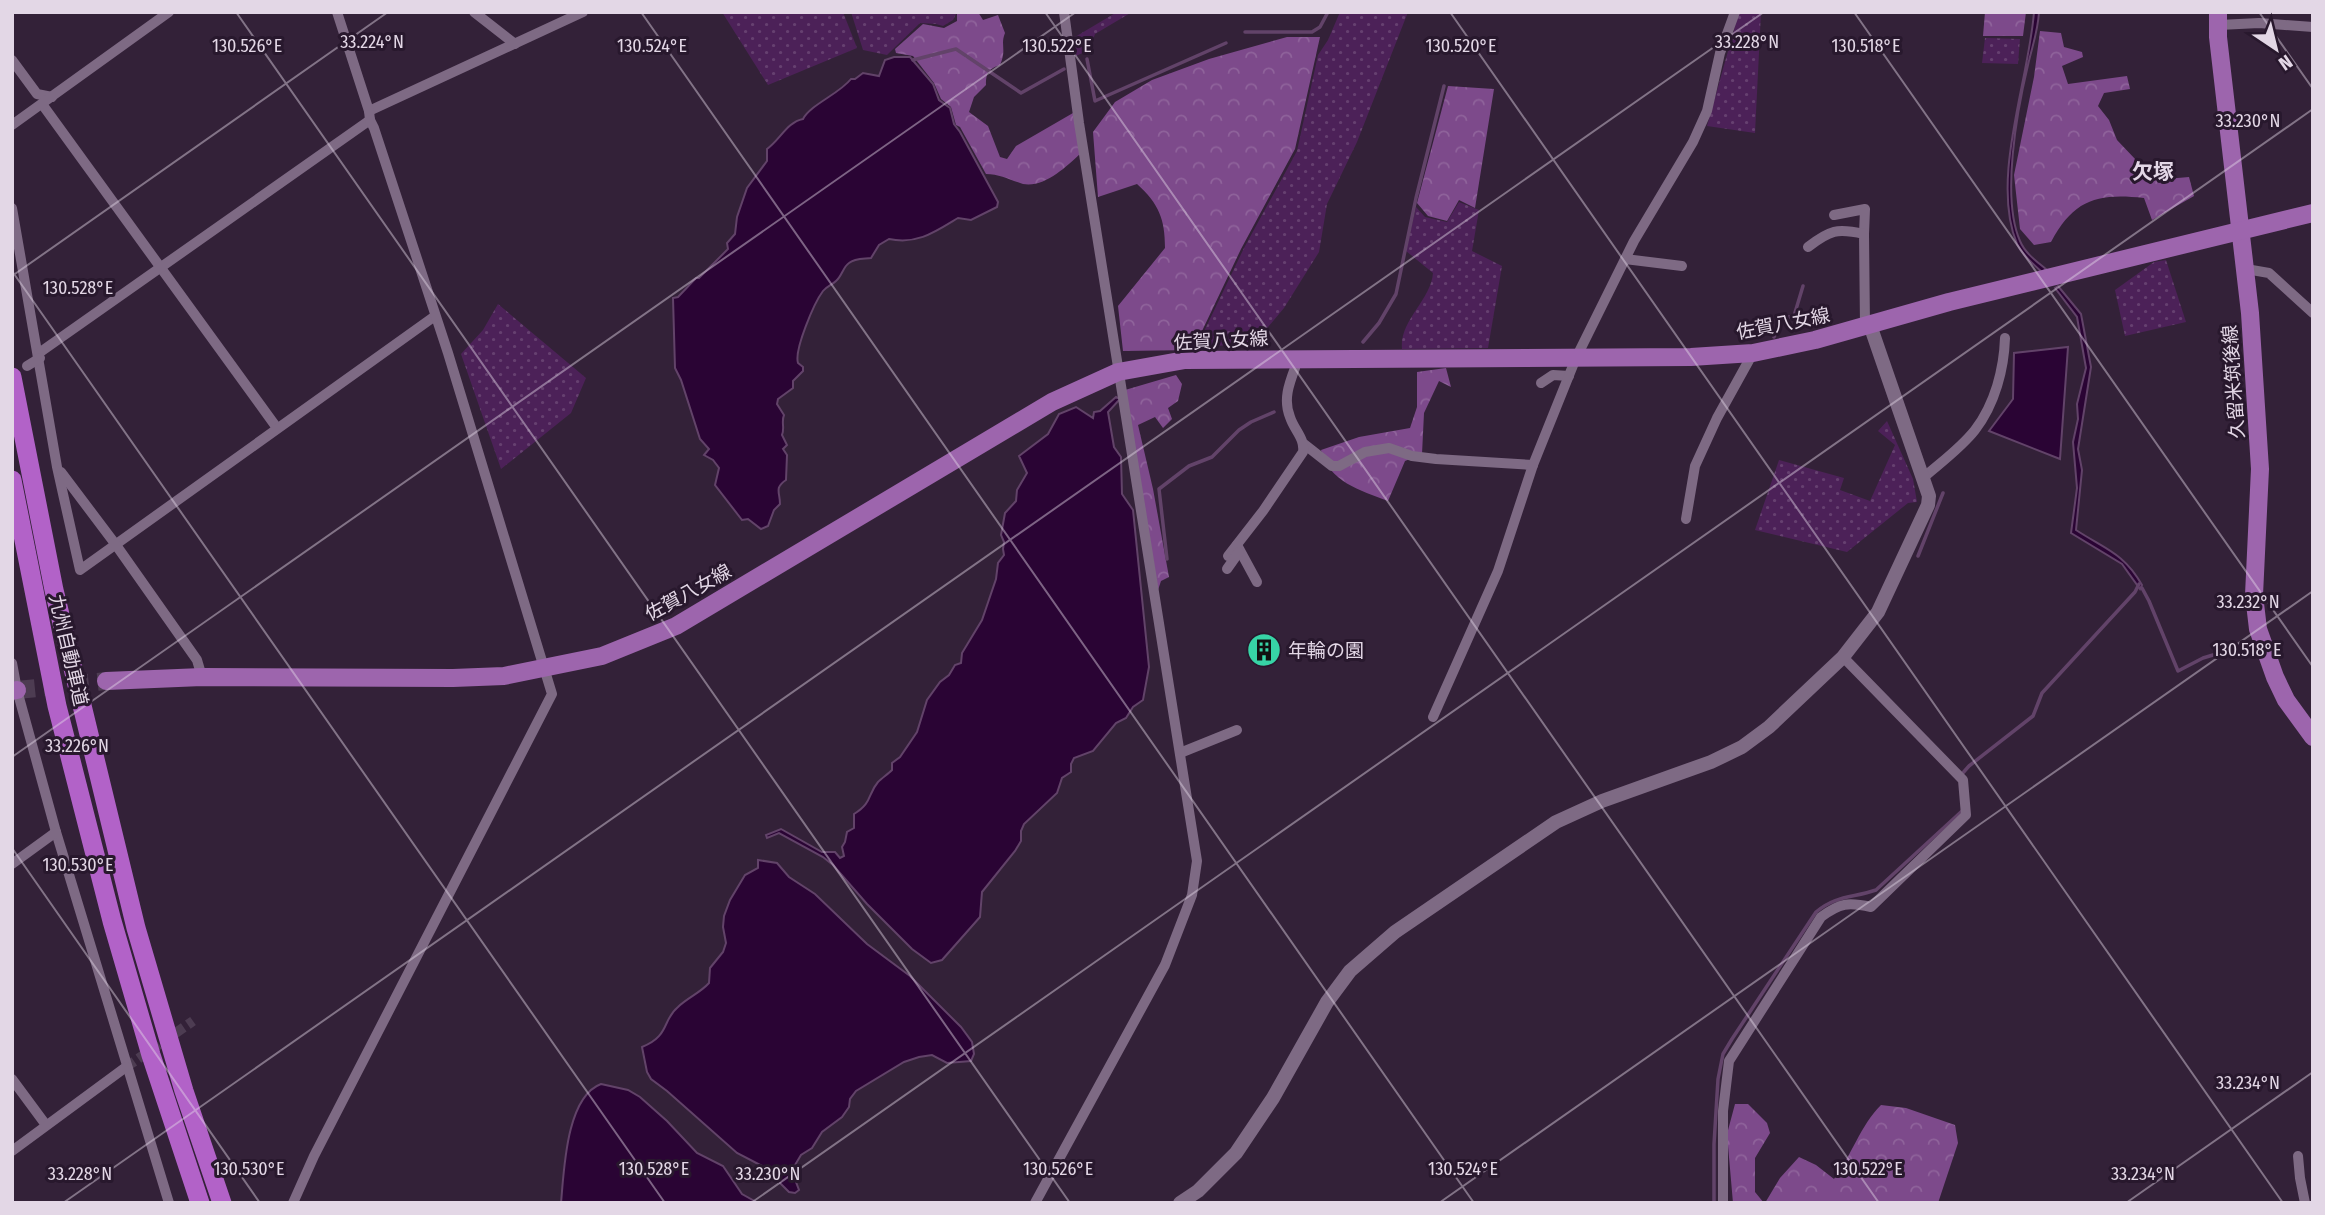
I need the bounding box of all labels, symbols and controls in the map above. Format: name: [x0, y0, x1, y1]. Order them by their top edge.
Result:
north arrow: [2241, 14, 2311, 84]
text: 33.224°N: [340, 31, 404, 53]
text: 33.228°N: [1715, 31, 1779, 53]
text: 130.526°E: [212, 35, 282, 57]
text: 130.524°E: [617, 35, 687, 57]
text: 130.522°E: [1022, 35, 1092, 57]
text: 130.520°E: [1426, 35, 1496, 57]
text: 130.518°E: [1832, 35, 1900, 57]
text: N: [2274, 50, 2297, 75]
text: 33.230°N: [2216, 110, 2280, 132]
district label: 欠塚: [2132, 159, 2174, 185]
text: 130.528°E: [43, 277, 113, 299]
street label: 佐賀八女線: [1734, 303, 1832, 344]
street label: 久留米筑後線: [2218, 324, 2249, 440]
street label: 佐賀八女線: [1173, 327, 1269, 354]
street label: 佐賀八女線: [641, 559, 735, 626]
text: 33.232°N: [2216, 591, 2280, 613]
street label: 九州自動車道: [44, 592, 93, 708]
building icon: 年輪の園: [1245, 631, 1283, 669]
place label: 年輪の園: [1288, 639, 1364, 662]
text: 130.518°E: [2213, 639, 2281, 661]
text: 33.226°N: [45, 735, 109, 757]
text: 130.530°E: [42, 854, 114, 876]
text: 33.234°N: [2216, 1072, 2280, 1094]
text: 130.530°E: [213, 1158, 285, 1180]
text: 130.528°E: [619, 1158, 689, 1180]
text: 130.526°E: [1023, 1158, 1093, 1180]
text: 130.524°E: [1428, 1158, 1498, 1180]
text: 130.522°E: [1833, 1158, 1903, 1180]
text: 33.228°N: [48, 1163, 112, 1185]
text: 33.230°N: [736, 1163, 800, 1185]
text: 33.234°N: [2111, 1163, 2175, 1185]

